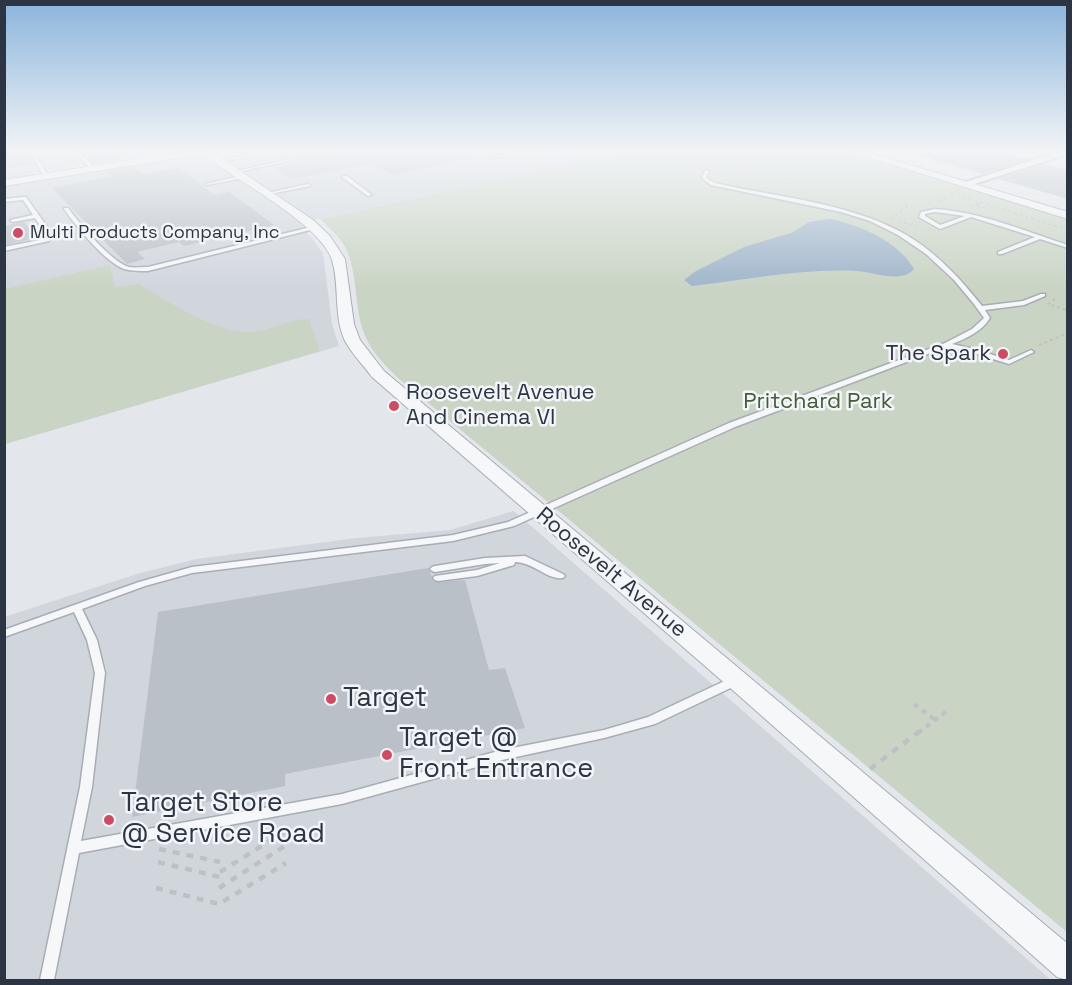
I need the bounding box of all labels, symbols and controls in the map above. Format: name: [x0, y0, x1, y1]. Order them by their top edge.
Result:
place label: Multi Products Company, Inc: [30, 222, 279, 244]
marker: Multi Products Company, Inc: [11, 226, 25, 240]
place label: The Spark: [885, 341, 991, 367]
marker: The Spark: [996, 347, 1010, 361]
place label: Roosevelt Avenue And Cinema VI: [406, 380, 595, 432]
park label: Pritchard Park: [743, 389, 893, 415]
marker: Roosevelt Avenue And Cinema VI: [387, 399, 401, 413]
street label: Roosevelt Avenue: [530, 502, 692, 644]
place label: Target: [343, 683, 427, 715]
marker: Target: [324, 692, 338, 706]
place label: Target @ Front Entrance: [399, 723, 593, 786]
marker: Target @ Front Entrance: [380, 748, 394, 762]
place label: Target Store @ Service Road: [121, 788, 325, 851]
marker: Target Store @ Service Road: [102, 813, 116, 827]

